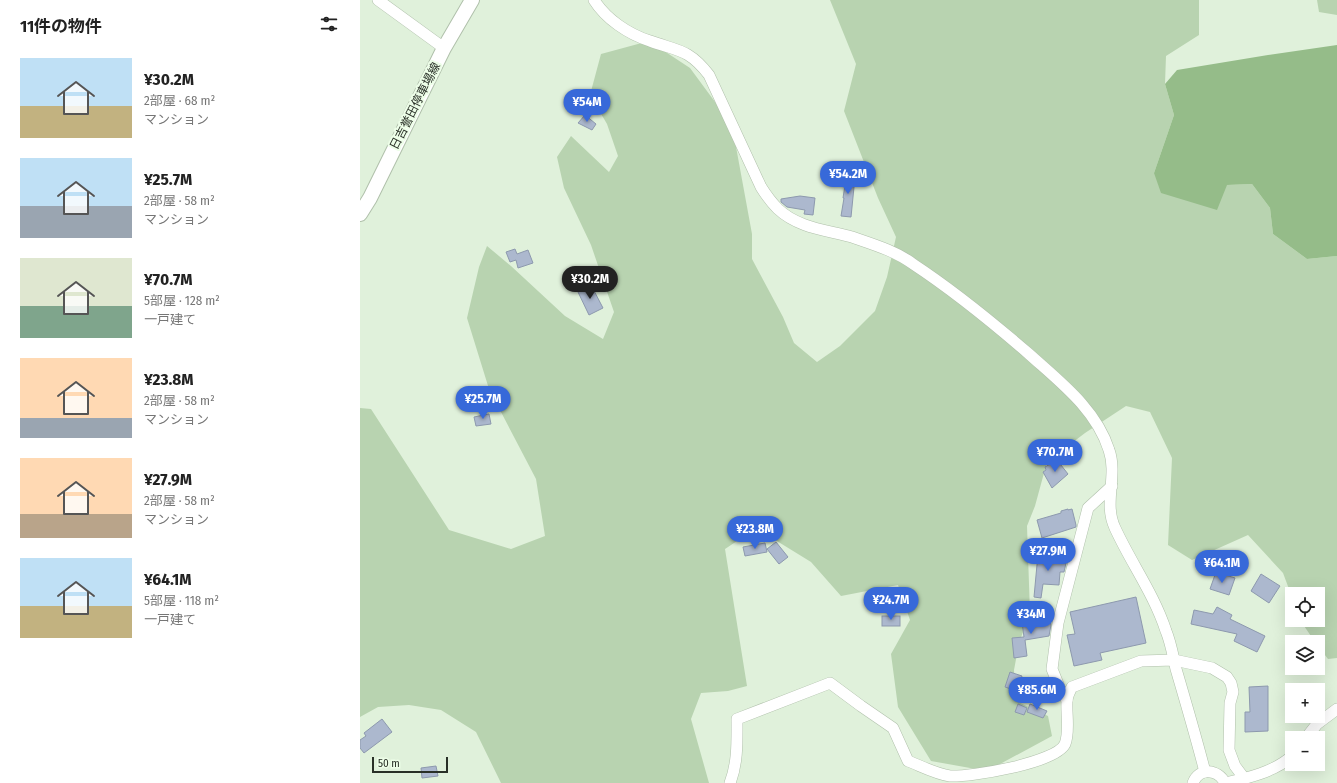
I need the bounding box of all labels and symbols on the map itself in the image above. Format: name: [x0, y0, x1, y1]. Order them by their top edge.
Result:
street label: 日吉誉田停車場線: [387, 60, 443, 152]
pin: ¥54M: [563, 89, 611, 123]
pin: ¥54.2M: [815, 161, 881, 195]
pin: ¥30.2M: [557, 266, 623, 300]
pin: ¥25.7M: [450, 386, 516, 420]
pin: ¥70.7M: [1022, 439, 1088, 473]
pin: ¥23.8M: [722, 516, 788, 550]
pin: ¥27.9M: [1015, 538, 1081, 572]
pin: ¥64.1M: [1189, 550, 1255, 584]
pin: ¥24.7M: [858, 587, 924, 621]
pin: ¥34M: [1007, 601, 1055, 635]
pin: ¥85.6M: [1004, 677, 1070, 711]
scale bar: [372, 755, 448, 774]

